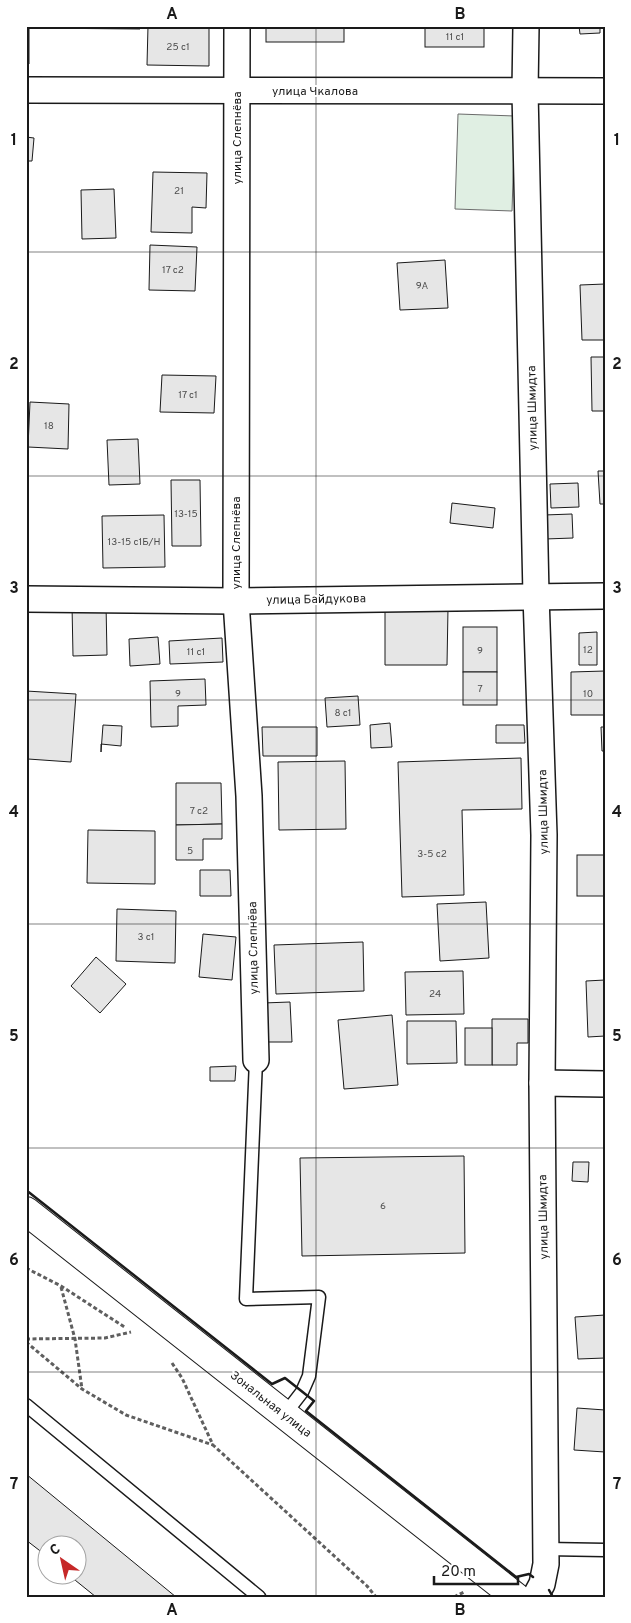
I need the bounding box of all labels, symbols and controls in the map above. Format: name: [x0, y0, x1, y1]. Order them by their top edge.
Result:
text: A: [166, 5, 178, 25]
text: B: [454, 5, 466, 25]
house number: 11 с1: [446, 31, 464, 44]
house number: 25 с1: [166, 41, 190, 54]
street label: улица Чкалова: [272, 84, 358, 100]
street label: улица Слепнёва: [230, 92, 246, 184]
text: 1: [11, 131, 17, 151]
text: 1: [614, 131, 620, 151]
house number: 21: [174, 185, 184, 198]
house number: 17 с2: [162, 264, 184, 277]
house number: 9А: [416, 280, 428, 293]
text: 2: [9, 355, 19, 375]
text: 2: [612, 355, 622, 375]
street label: улица Шмидта: [524, 365, 542, 451]
house number: 17 с1: [178, 389, 198, 402]
house number: 18: [44, 420, 54, 433]
street label: улица Слепнёва: [229, 497, 245, 589]
house number: 13-15: [174, 508, 198, 521]
house number: 13-15 с1Б/Н: [108, 536, 160, 549]
text: 3: [9, 579, 19, 599]
text: 3: [612, 579, 622, 599]
street label: улица Байдукова: [266, 591, 366, 609]
house number: 12: [583, 644, 593, 657]
house number: 9: [477, 645, 483, 658]
house number: 11 с1: [187, 646, 205, 659]
house number: 7: [477, 683, 483, 696]
house number: 9: [175, 688, 181, 701]
house number: 10: [583, 688, 593, 701]
house number: 8 с1: [334, 707, 352, 720]
street label: улица Шмидта: [535, 769, 553, 855]
text: 4: [9, 803, 19, 823]
text: 4: [612, 803, 622, 823]
house number: 7 с2: [190, 805, 208, 818]
house number: 5: [187, 845, 193, 858]
house number: 3-5 с2: [417, 848, 447, 861]
street label: улица Слепнёва: [245, 901, 263, 995]
house number: 3 с1: [137, 931, 155, 944]
house number: 24: [429, 988, 441, 1001]
text: 5: [9, 1027, 19, 1047]
text: 5: [612, 1027, 622, 1047]
street label: улица Шмидта: [535, 1174, 553, 1260]
house number: 6: [380, 1200, 386, 1213]
text: 6: [9, 1251, 19, 1271]
text: 6: [612, 1251, 622, 1271]
street label: Зональная улица: [226, 1368, 314, 1442]
text: 7: [10, 1475, 18, 1495]
text: 7: [613, 1475, 621, 1495]
north arrow: [38, 1536, 88, 1586]
text: С: [47, 1541, 64, 1560]
scale bar: [434, 1553, 517, 1585]
text: 20 m: [441, 1563, 476, 1582]
text: A: [166, 1601, 178, 1621]
text: B: [454, 1601, 466, 1621]

